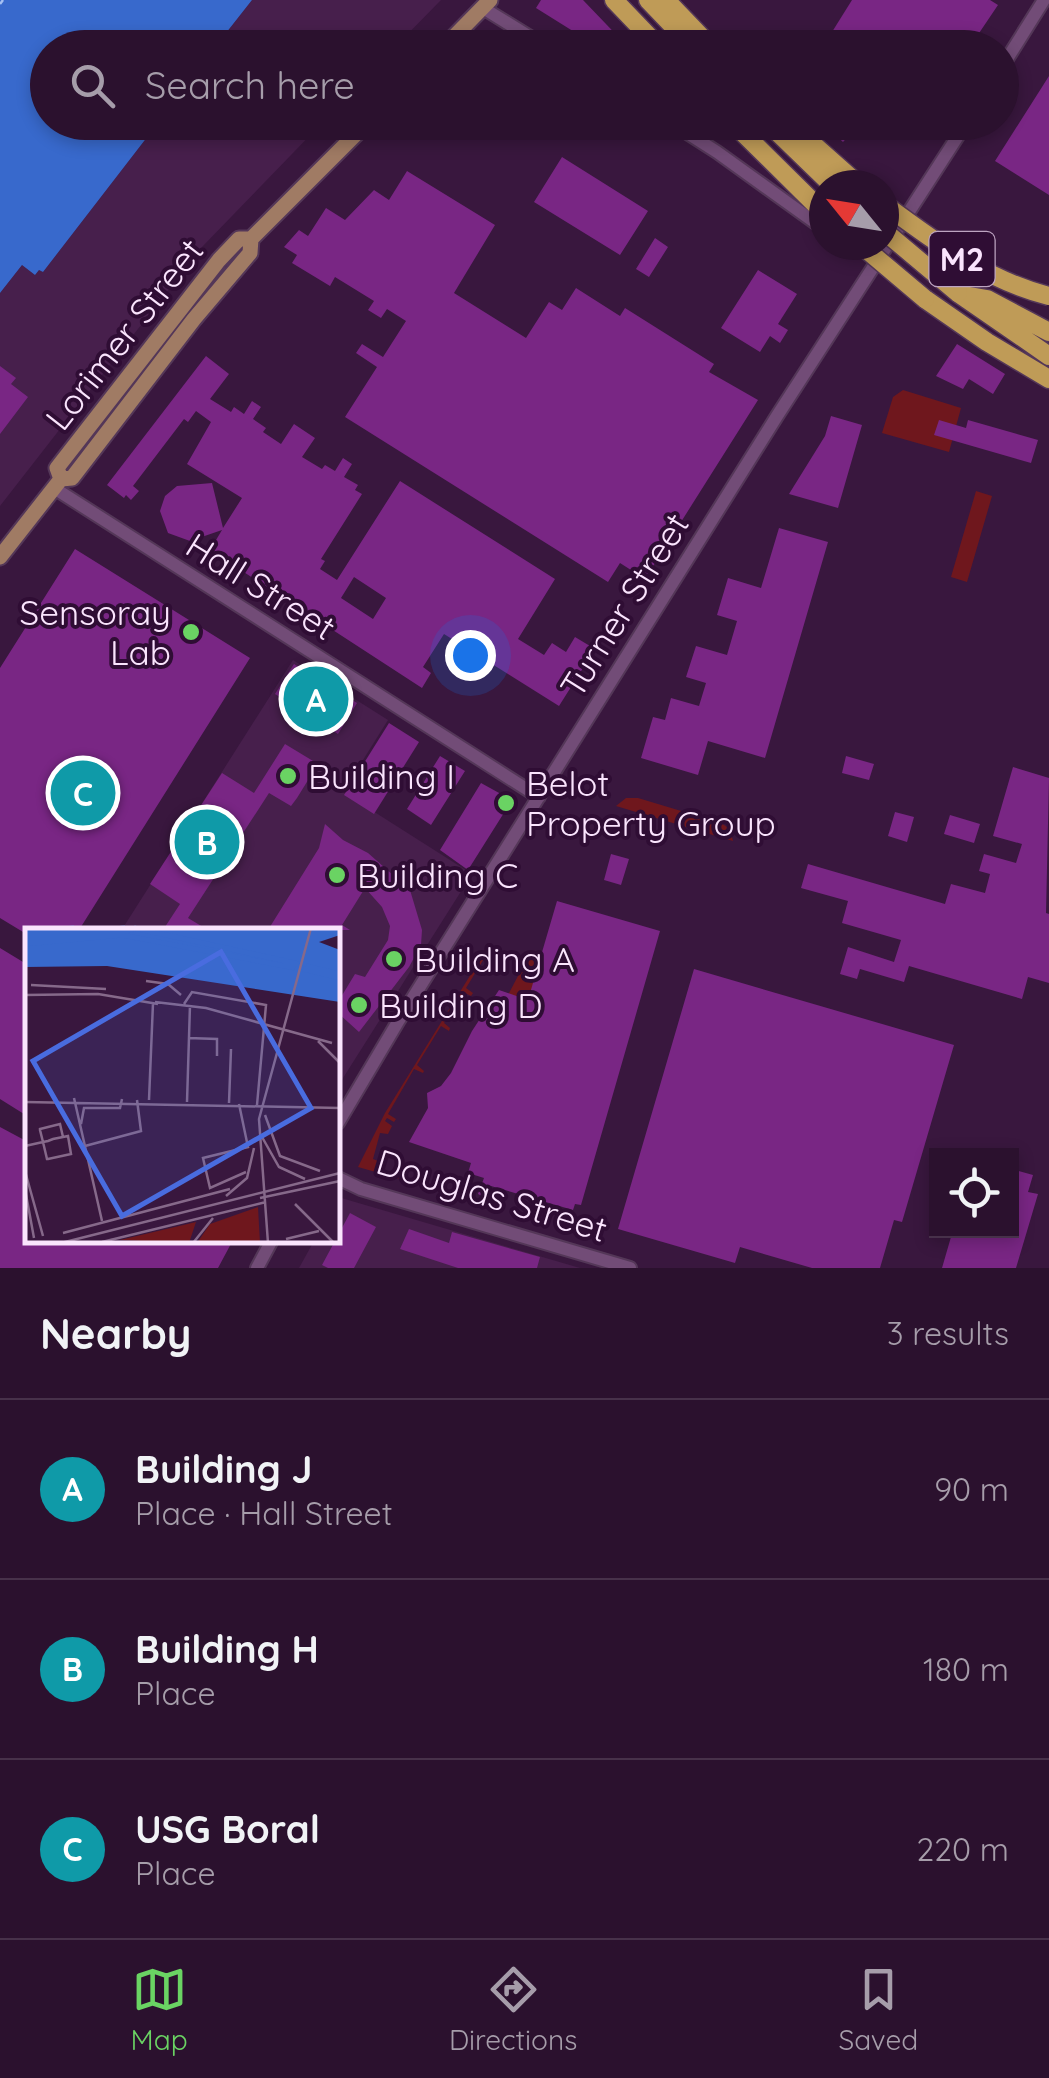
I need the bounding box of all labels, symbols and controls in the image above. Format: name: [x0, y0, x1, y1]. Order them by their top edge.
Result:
search box: [30, 30, 1019, 140]
icon: search: [65, 58, 120, 113]
text: Search here: [145, 61, 355, 109]
north arrow: [809, 170, 899, 260]
street label: Lorimer Street: [36, 229, 212, 439]
road number: M2: [930, 232, 994, 286]
street label: Turner Street: [550, 505, 698, 705]
street label: Hall Street: [178, 523, 344, 649]
place label: Sensoray Lab: [20, 590, 171, 674]
marker: Sensoray Lab: [180, 621, 202, 643]
your location: [445, 630, 496, 681]
pin: A: [284, 662, 348, 736]
place label: Building I: [308, 754, 455, 798]
pin: C: [51, 756, 116, 830]
place label: Belot Property Group: [526, 761, 776, 845]
marker: Building I: [277, 765, 299, 787]
marker: Belot Property Group: [495, 792, 517, 814]
pin: B: [174, 804, 240, 880]
place label: Building C: [357, 853, 518, 897]
marker: Building C: [326, 864, 348, 886]
inset map: [25, 928, 340, 1243]
place label: Building A: [414, 937, 575, 981]
marker: Building A: [383, 948, 405, 970]
place label: Building D: [379, 983, 542, 1027]
marker: Building D: [348, 994, 370, 1016]
street label: Douglas Street: [371, 1139, 613, 1251]
map controls: [929, 1148, 1019, 1238]
button: locate: [929, 1148, 1019, 1238]
text: Nearby: [40, 1307, 191, 1360]
text: 3 results: [887, 1313, 1009, 1353]
text: Building J: [135, 1445, 312, 1493]
text: A: [62, 1469, 83, 1509]
text: 90 m: [934, 1469, 1009, 1509]
text: Place · Hall Street: [135, 1493, 393, 1533]
text: Building H: [135, 1625, 319, 1673]
text: B: [62, 1649, 83, 1689]
text: 180 m: [923, 1649, 1009, 1689]
text: Place: [135, 1673, 215, 1713]
text: USG Boral: [135, 1805, 320, 1853]
text: C: [62, 1829, 83, 1869]
text: 220 m: [917, 1829, 1009, 1869]
text: Place: [135, 1853, 215, 1893]
tab: Map: [131, 1962, 188, 2057]
tab: Directions: [449, 1962, 577, 2057]
tab: Saved: [839, 1962, 918, 2057]

